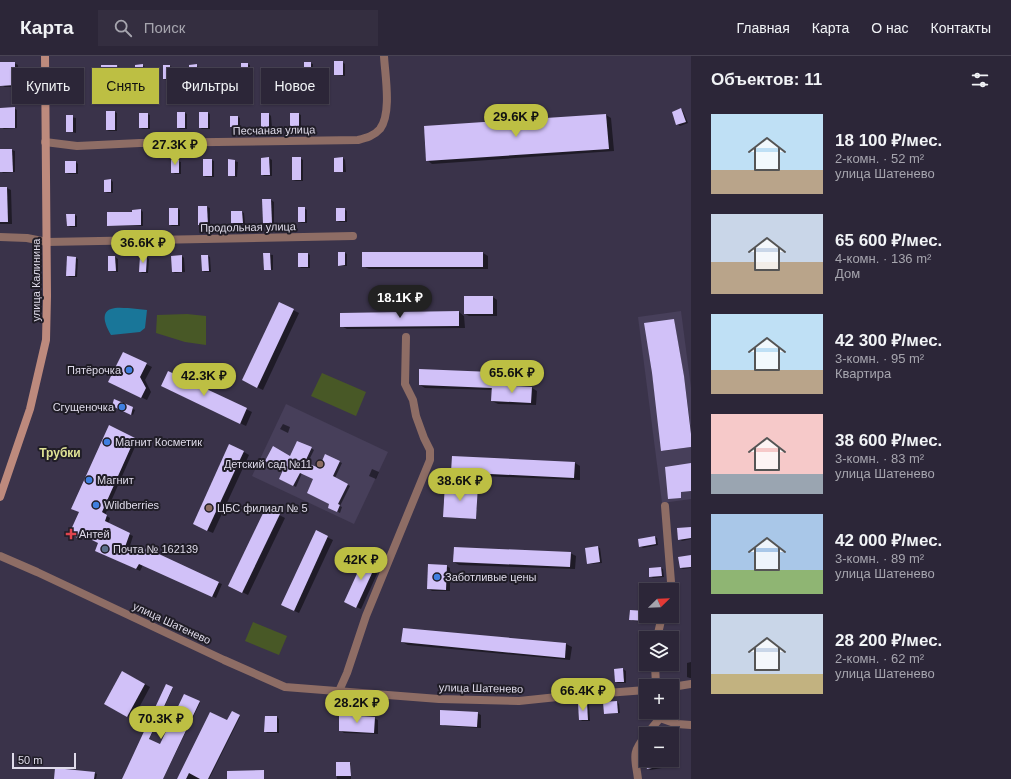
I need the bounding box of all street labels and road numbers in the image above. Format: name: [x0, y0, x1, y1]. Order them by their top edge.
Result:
street label: Песчаная улица: [233, 123, 316, 137]
street label: Продольная улица: [200, 220, 297, 234]
street label: улица Калинина: [30, 238, 42, 321]
street label: улица Шатенево: [131, 600, 213, 646]
street label: улица Шатенево: [439, 681, 523, 695]

